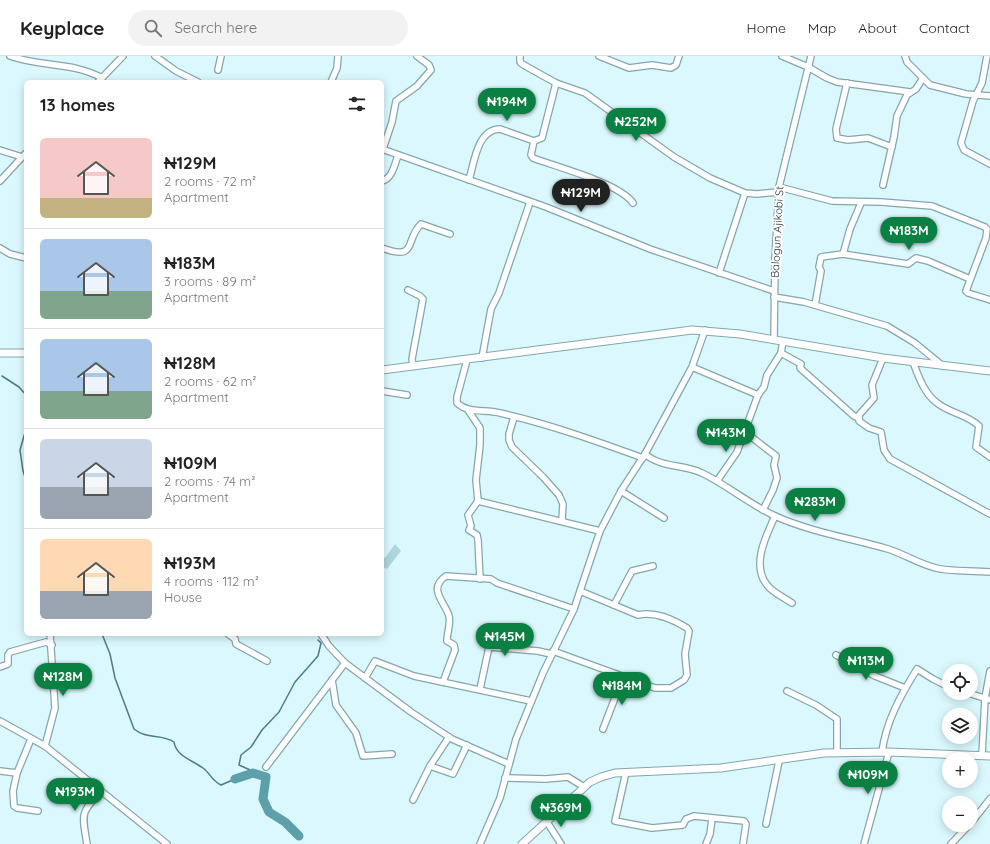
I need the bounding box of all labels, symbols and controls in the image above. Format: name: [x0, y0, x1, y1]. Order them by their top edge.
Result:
search box: [128, 10, 408, 46]
text: Keyplace: [20, 16, 104, 40]
icon: search: [142, 17, 164, 39]
text: Search here: [174, 18, 257, 37]
text: Home: [747, 19, 786, 37]
text: Map: [808, 19, 836, 37]
text: About: [858, 19, 897, 37]
text: Contact: [919, 19, 970, 37]
pin: ₦194M: [479, 88, 535, 122]
icon: filters: [346, 93, 368, 115]
text: ₦194M: [487, 93, 527, 109]
text: 13 homes: [40, 94, 115, 115]
pin: ₦252M: [608, 108, 664, 142]
text: ₦252M: [615, 113, 657, 129]
text: ₦129M: [164, 152, 216, 173]
icon: home: [72, 154, 120, 202]
text: 2 rooms · 72 m²: [164, 173, 256, 189]
pin: ₦129M: [553, 179, 609, 213]
text: ₦129M: [561, 184, 601, 200]
street label: Balogun Ajikobi St: [768, 185, 786, 278]
text: Apartment: [164, 189, 229, 205]
pin: ₦183M: [881, 217, 937, 251]
text: ₦183M: [889, 222, 929, 238]
text: ₦183M: [164, 252, 215, 273]
icon: home: [72, 255, 120, 303]
text: 3 rooms · 89 m²: [164, 273, 256, 289]
text: Apartment: [164, 289, 229, 305]
text: ₦128M: [164, 352, 216, 373]
icon: home: [72, 355, 120, 403]
text: 2 rooms · 62 m²: [164, 373, 256, 389]
text: Apartment: [164, 389, 229, 405]
pin: ₦143M: [698, 419, 754, 453]
text: ₦143M: [706, 424, 746, 440]
text: ₦109M: [164, 452, 217, 473]
icon: home: [72, 455, 120, 503]
text: 2 rooms · 74 m²: [164, 473, 255, 489]
pin: ₦283M: [787, 488, 843, 522]
text: Apartment: [164, 489, 229, 505]
text: ₦283M: [794, 493, 836, 509]
text: ₦193M: [164, 552, 216, 573]
icon: home: [72, 555, 120, 603]
text: 4 rooms · 112 m²: [164, 573, 259, 589]
text: House: [164, 589, 202, 605]
pin: ₦145M: [477, 623, 533, 657]
text: ₦145M: [485, 628, 525, 644]
pin: ₦113M: [838, 647, 894, 681]
text: ₦113M: [847, 652, 885, 668]
pin: ₦128M: [35, 663, 91, 697]
map controls: [942, 664, 978, 832]
button: locate: [942, 664, 978, 700]
text: ₦128M: [43, 668, 83, 684]
pin: ₦184M: [594, 672, 650, 706]
text: ₦184M: [602, 677, 642, 693]
button: layers: [942, 708, 978, 744]
button: +: [942, 752, 978, 788]
pin: ₦109M: [840, 761, 896, 795]
text: ₦109M: [848, 766, 888, 782]
pin: ₦193M: [47, 778, 103, 812]
text: ₦193M: [55, 783, 95, 799]
pin: ₦369M: [533, 794, 589, 828]
button: −: [942, 796, 978, 832]
text: ₦369M: [540, 799, 582, 815]

